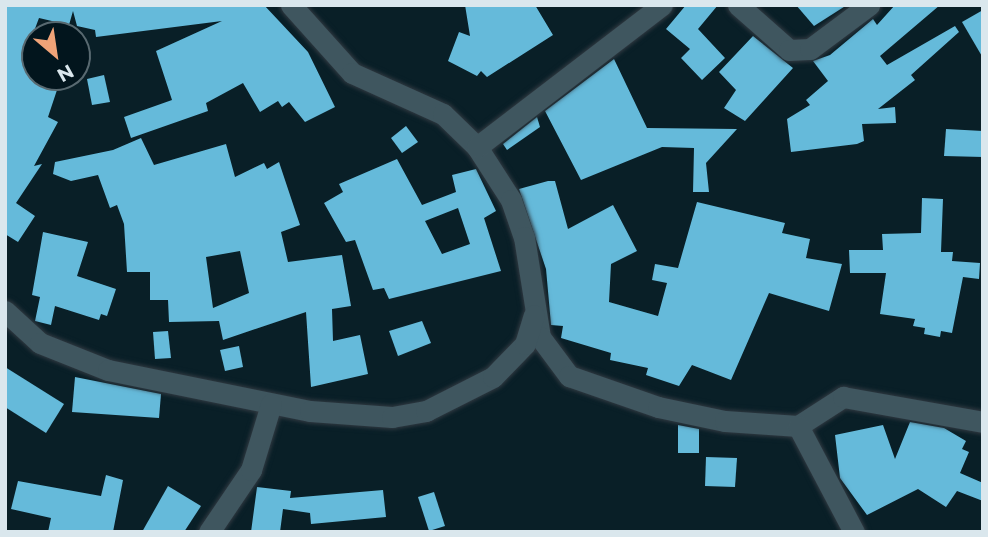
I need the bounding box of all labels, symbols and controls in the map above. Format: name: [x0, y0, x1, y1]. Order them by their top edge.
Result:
north arrow: [21, 21, 91, 91]
text: N: [53, 59, 78, 87]

